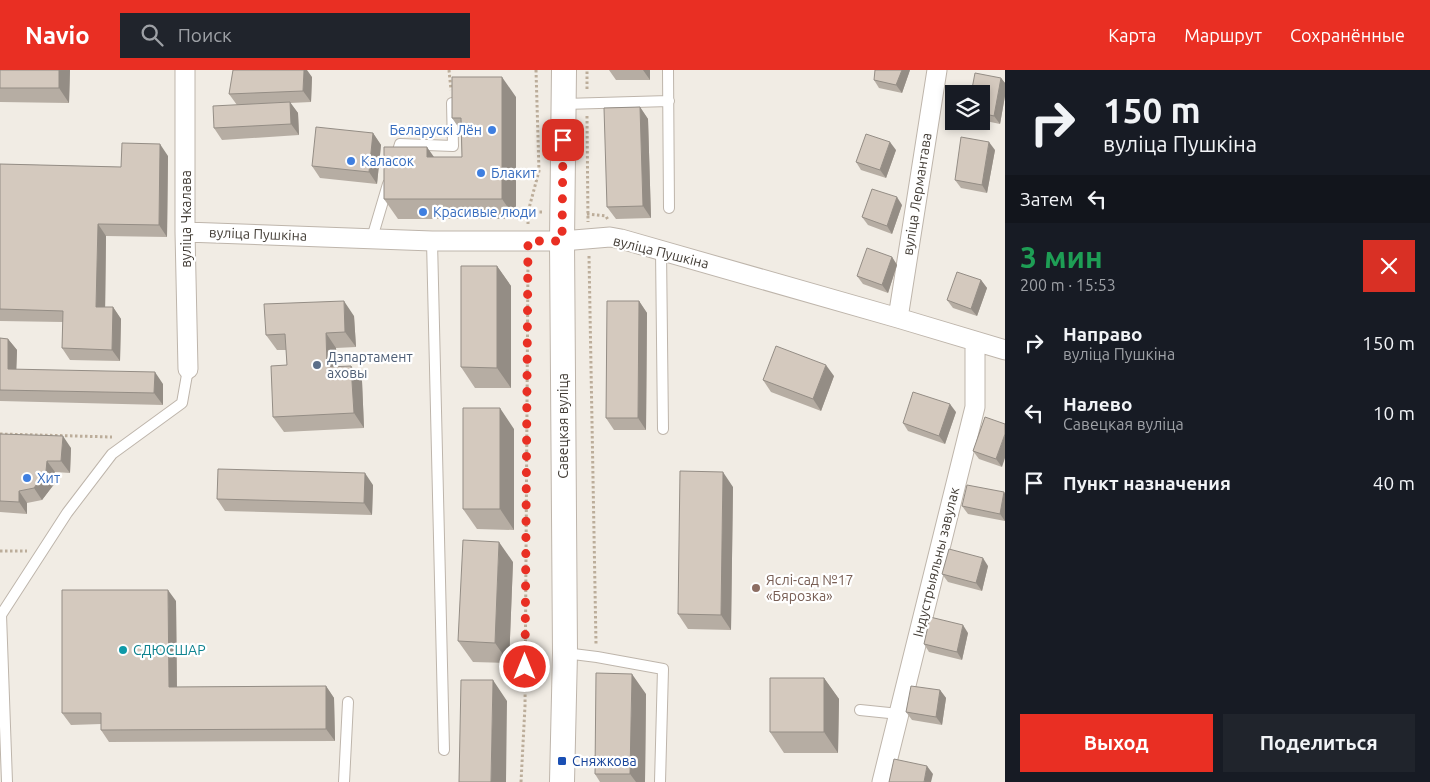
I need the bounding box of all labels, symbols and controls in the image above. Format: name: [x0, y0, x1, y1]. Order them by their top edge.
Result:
search box: [120, 13, 470, 58]
icon: search: [138, 21, 166, 49]
text: Navio: [25, 22, 90, 49]
text: Поиск: [178, 24, 232, 46]
text: Карта: [1108, 25, 1156, 45]
text: Маршрут: [1184, 25, 1262, 45]
text: Сохранённые: [1290, 25, 1405, 45]
map controls: [945, 85, 990, 130]
button: layers: [945, 85, 990, 130]
icon: right: [1020, 90, 1085, 155]
text: 150 m: [1103, 90, 1201, 130]
pin: [542, 119, 584, 161]
place label: Беларускі Лён: [389, 122, 482, 138]
marker: Беларускі Лён: [486, 124, 498, 136]
icon: arrive: [549, 126, 577, 154]
text: вуліца Пушкіна: [1103, 131, 1257, 156]
street label: вуліца Лермантава: [899, 132, 935, 256]
place label: Каласок: [361, 153, 414, 169]
marker: Каласок: [345, 155, 357, 167]
place label: Блакит: [491, 165, 537, 181]
marker: Блакит: [475, 167, 487, 179]
street label: вуліца Чкалава: [178, 170, 194, 268]
icon: left: [1083, 185, 1111, 213]
text: Затем: [1020, 188, 1073, 210]
place label: Красивые люди: [433, 204, 537, 220]
marker: Красивые люди: [417, 206, 429, 218]
street label: вуліца Пушкіна: [209, 224, 307, 244]
street label: вуліца Пушкіна: [611, 232, 711, 272]
text: 3 мин: [1020, 240, 1103, 274]
button: close: [1363, 240, 1415, 292]
text: 200 m · 15:53: [1020, 276, 1116, 294]
text: Направо: [1063, 323, 1143, 345]
icon: right: [1020, 329, 1048, 357]
text: 150 m: [1362, 332, 1415, 354]
text: вуліца Пушкіна: [1063, 345, 1175, 363]
place label: Дэпартамент аховы: [327, 349, 413, 381]
marker: Дэпартамент аховы: [311, 359, 323, 371]
street label: Савецкая вуліца: [555, 373, 571, 479]
text: Налево: [1063, 393, 1132, 415]
icon: left: [1020, 399, 1048, 427]
text: 10 m: [1373, 402, 1415, 424]
text: Савецкая вуліца: [1063, 415, 1184, 433]
icon: arrive: [1020, 469, 1048, 497]
place label: Хит: [37, 470, 60, 486]
marker: Хит: [21, 472, 33, 484]
text: Пункт назначения: [1063, 472, 1231, 494]
text: 40 m: [1373, 472, 1415, 494]
street label: Індустрыяльны завулак: [910, 485, 962, 639]
place label: Яслі-сад №17 «Бярозка»: [766, 572, 853, 604]
marker: Яслі-сад №17 «Бярозка»: [750, 582, 762, 594]
position arrow: [498, 640, 550, 692]
place label: СДЮСШАР: [133, 642, 206, 658]
marker: СДЮСШАР: [117, 644, 129, 656]
button: Выход: [1020, 714, 1213, 772]
button: Поделиться: [1223, 714, 1415, 772]
place label: Сняжкова: [572, 753, 637, 769]
marker: Сняжкова: [556, 755, 568, 767]

